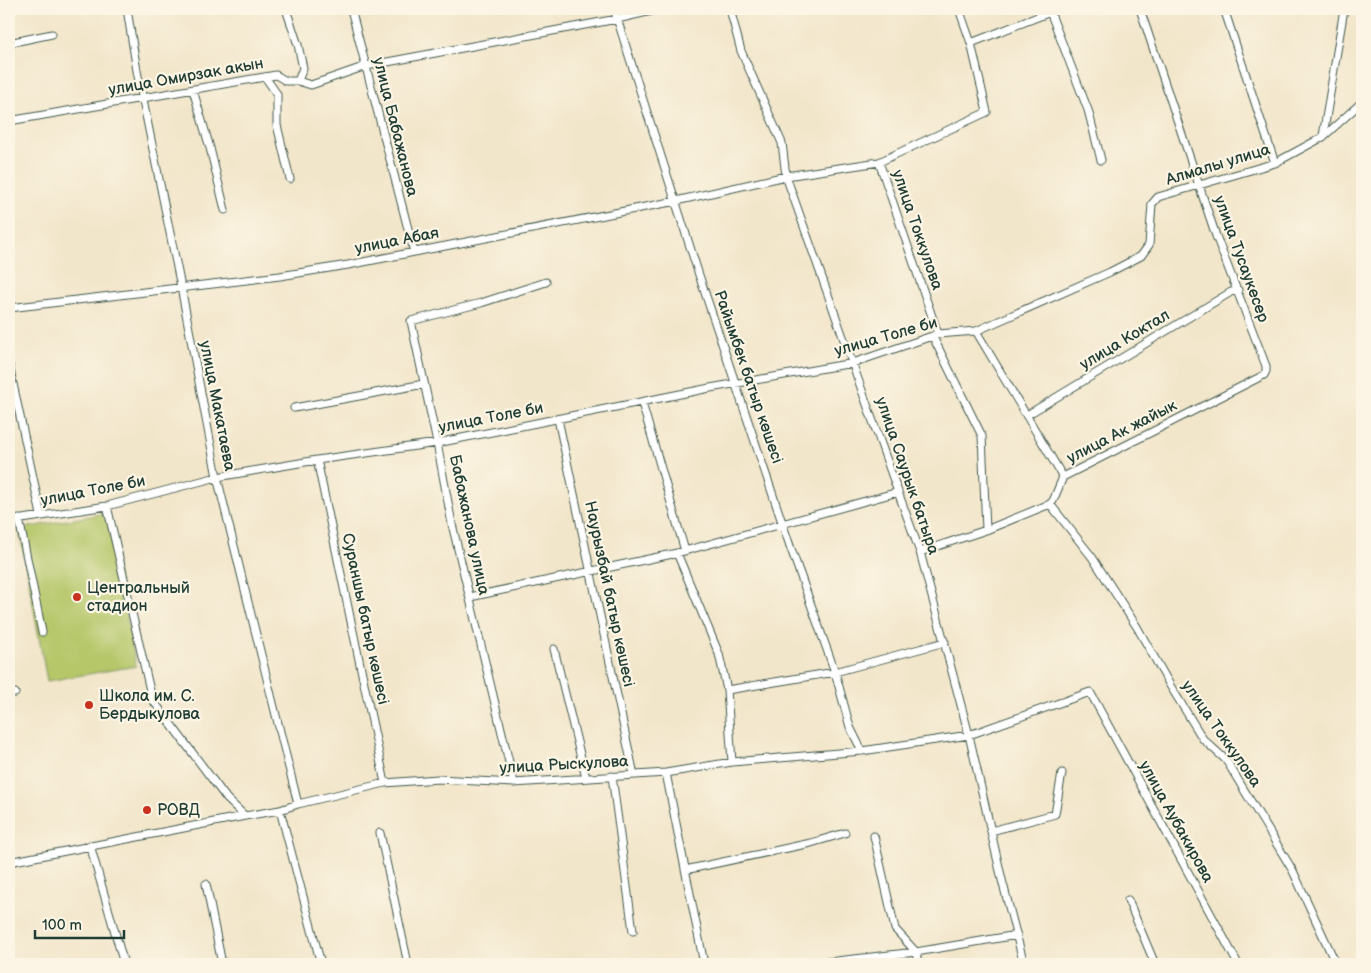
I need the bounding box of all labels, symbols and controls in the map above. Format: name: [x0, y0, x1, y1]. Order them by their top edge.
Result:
street label: улица Омирзак акын: [107, 54, 265, 100]
street label: улица Бабажанова: [368, 55, 422, 199]
street label: Алмалы улица: [1163, 140, 1273, 190]
street label: улица Токкулова: [888, 167, 947, 293]
street label: улица Тусаукесер: [1209, 193, 1273, 325]
street label: улица Абая: [353, 224, 441, 258]
street label: Райымбек батыр көшесі: [709, 288, 787, 466]
street label: улица Коктал: [1077, 306, 1173, 374]
street label: улица Толе би: [832, 313, 940, 361]
street label: улица Макатаева: [195, 339, 239, 473]
street label: улица Саурык батыра: [871, 395, 943, 558]
street label: улица Ак жайык: [1064, 396, 1180, 468]
street label: улица Толе би: [437, 399, 545, 437]
street label: Бабажанова улица: [445, 453, 493, 597]
street label: улица Толе би: [39, 472, 147, 510]
street label: Наурызбай батыр көшесі: [580, 499, 638, 689]
street label: Сураншы батыр көшесі: [338, 532, 392, 706]
place label: Центральный стадион: [87, 579, 190, 616]
marker: Центральный стадион: [71, 591, 83, 603]
street label: улица Токкулова: [1177, 677, 1265, 791]
place label: Школа им. С. Бердыкулова: [99, 687, 201, 724]
marker: Школа им. С. Бердыкулова: [83, 699, 95, 711]
street label: улица Рыскулова: [499, 752, 630, 778]
street label: улица Аубакирова: [1135, 758, 1218, 887]
place label: РОВД: [157, 801, 200, 820]
marker: РОВД: [141, 804, 153, 816]
scale bar: [35, 908, 124, 940]
text: 100 m: [42, 916, 82, 935]

